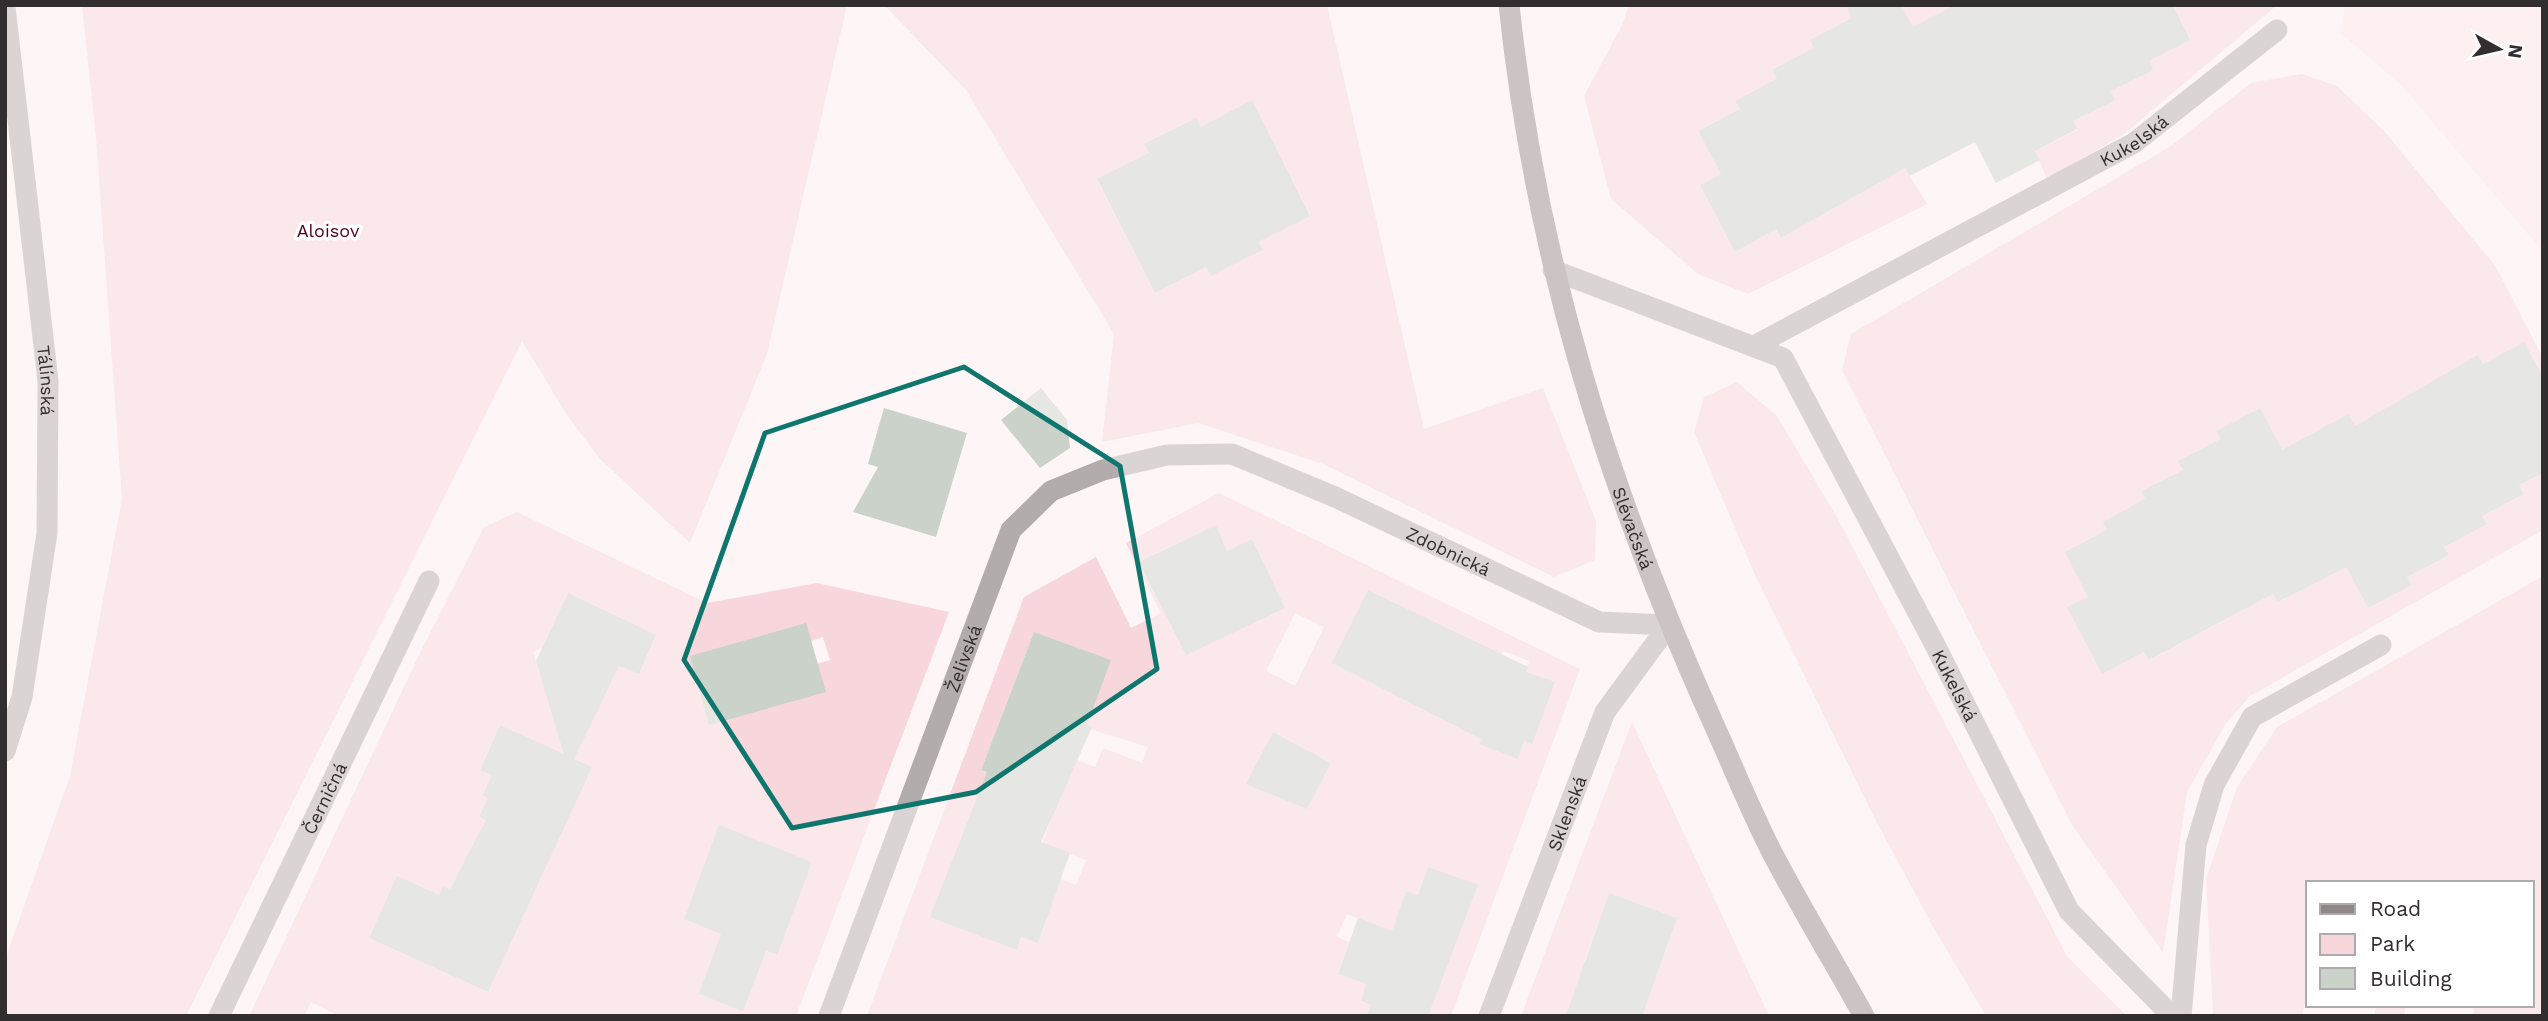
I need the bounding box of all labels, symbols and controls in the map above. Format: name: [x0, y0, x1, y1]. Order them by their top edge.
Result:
north arrow: [2464, 14, 2534, 84]
text: N: [2503, 43, 2528, 60]
street label: Kukelská: [2096, 110, 2172, 170]
park label: Aloisov: [297, 220, 360, 241]
street label: Tálínská: [33, 344, 59, 416]
street label: Slévačská: [1609, 484, 1658, 572]
street label: Zdobnická: [1403, 522, 1494, 580]
street label: Želivská: [941, 622, 985, 695]
street label: Kukelská: [1928, 646, 1982, 725]
street label: Černičná: [298, 759, 351, 838]
street label: Sklenská: [1543, 773, 1590, 854]
legend: [2306, 881, 2534, 1007]
text: Road: [2370, 896, 2421, 921]
text: Park: [2370, 931, 2415, 956]
text: Building: [2370, 966, 2452, 991]

